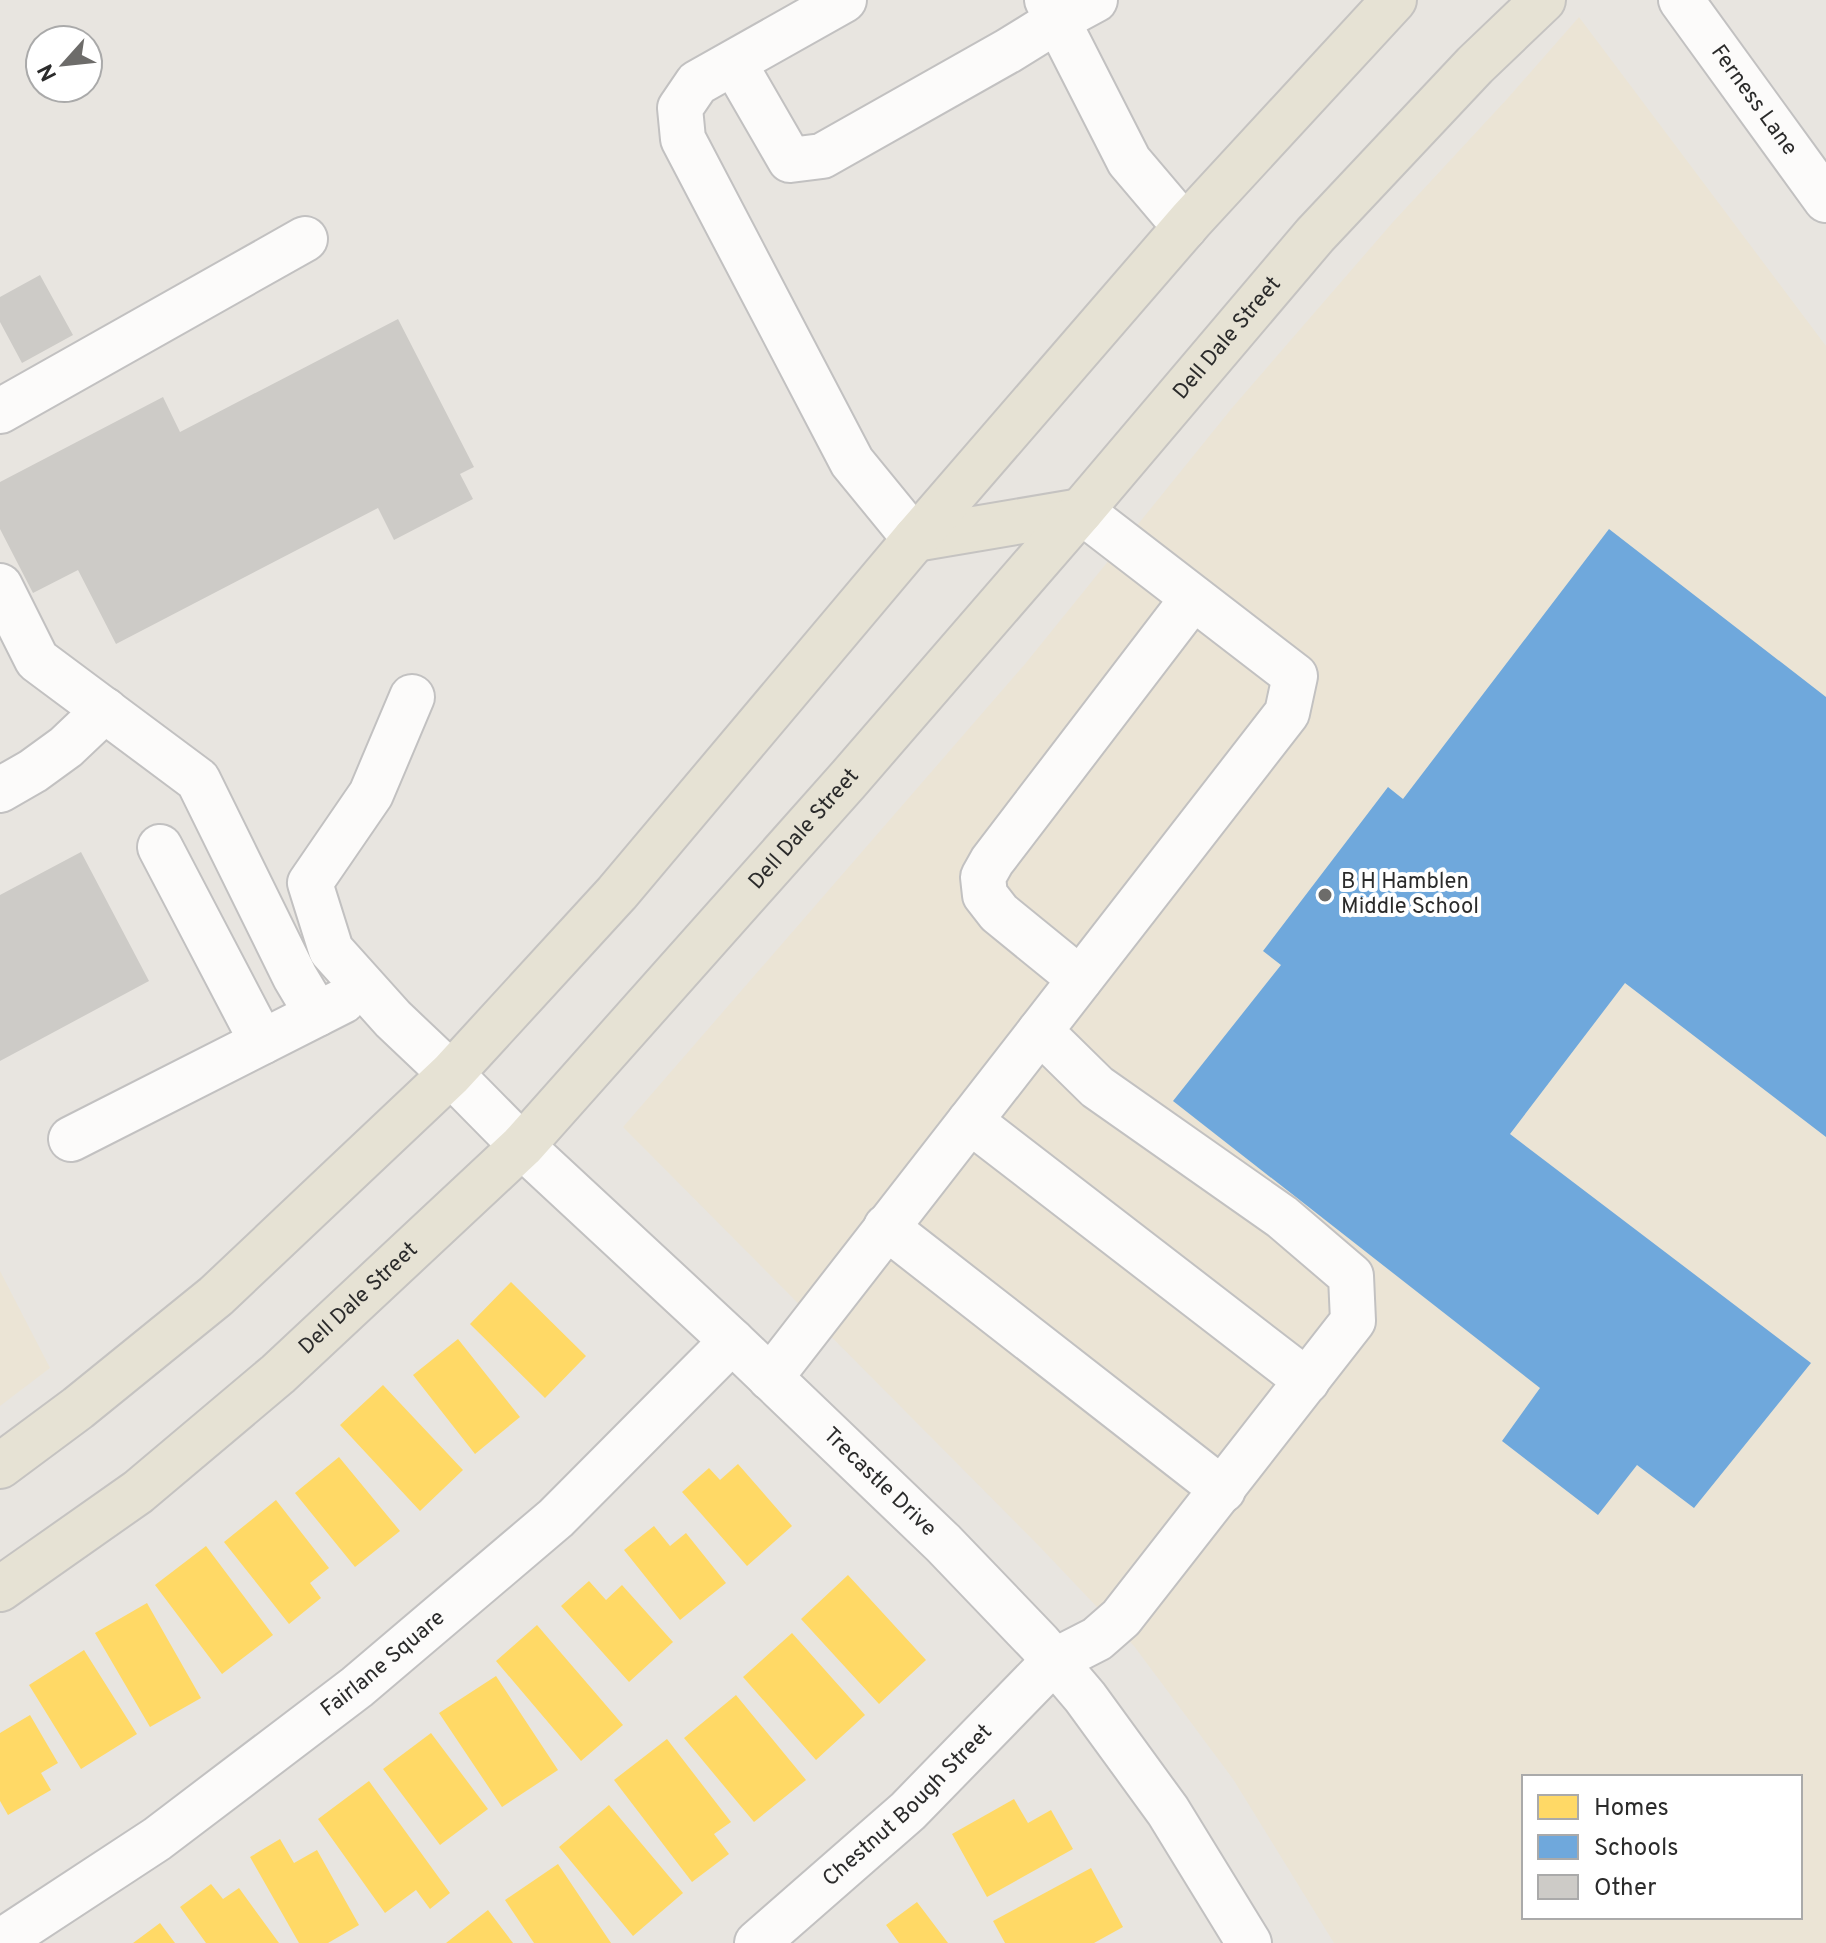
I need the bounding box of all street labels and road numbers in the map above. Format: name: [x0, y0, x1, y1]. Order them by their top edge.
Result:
street label: Ferness Lane: [1705, 40, 1803, 161]
street label: Dell Dale Street: [1168, 271, 1287, 405]
street label: Dell Dale Street: [743, 763, 865, 895]
street label: Dell Dale Street: [293, 1237, 424, 1361]
street label: Trecastle Drive: [817, 1422, 942, 1543]
street label: Fairlane Square: [316, 1605, 451, 1723]
street label: Chestnut Bough Street: [817, 1719, 998, 1893]

